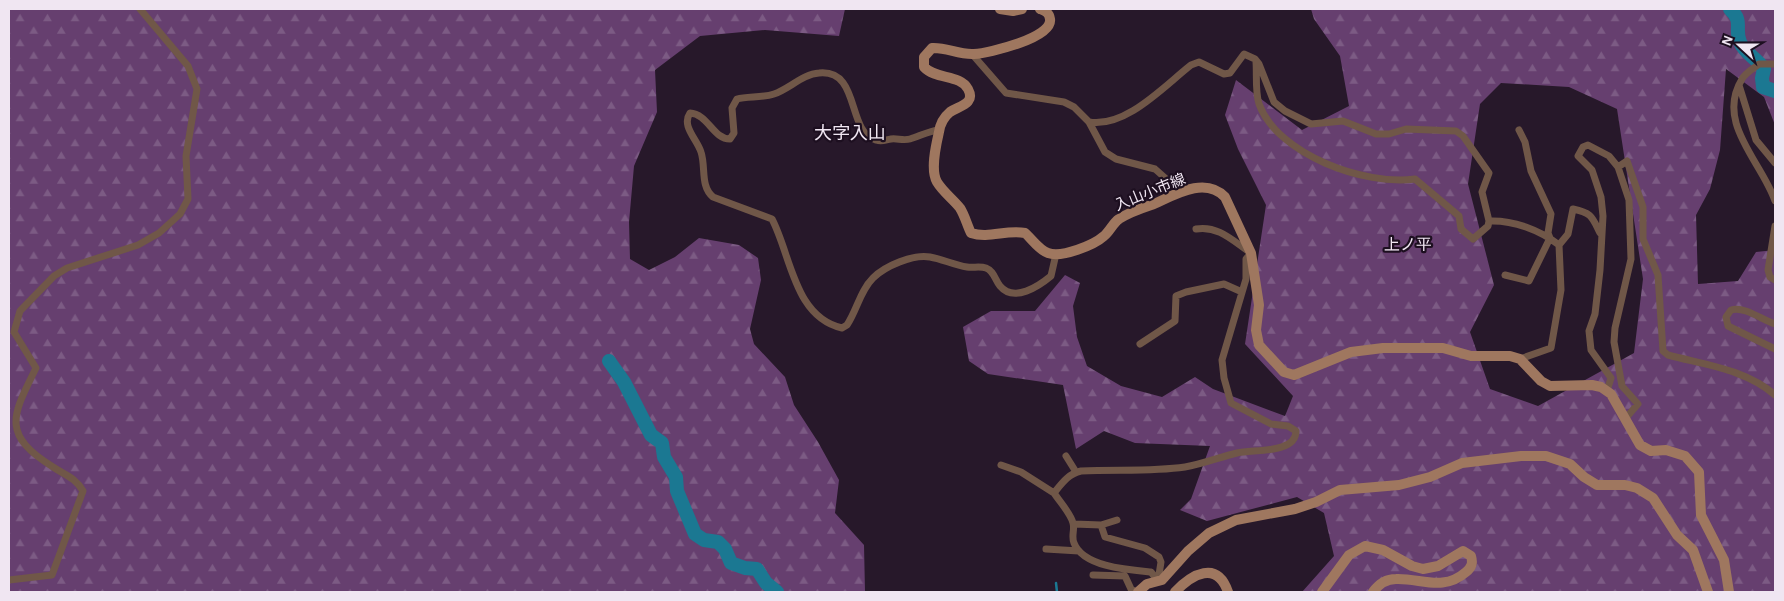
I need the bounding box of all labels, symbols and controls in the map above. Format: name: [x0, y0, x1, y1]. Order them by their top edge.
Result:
north arrow: [1714, 20, 1764, 70]
text: N: [1720, 34, 1736, 48]
district label: 大字入山: [814, 124, 886, 143]
street label: 入山小市線: [1112, 171, 1188, 213]
district label: 上ノ平: [1384, 237, 1432, 253]

